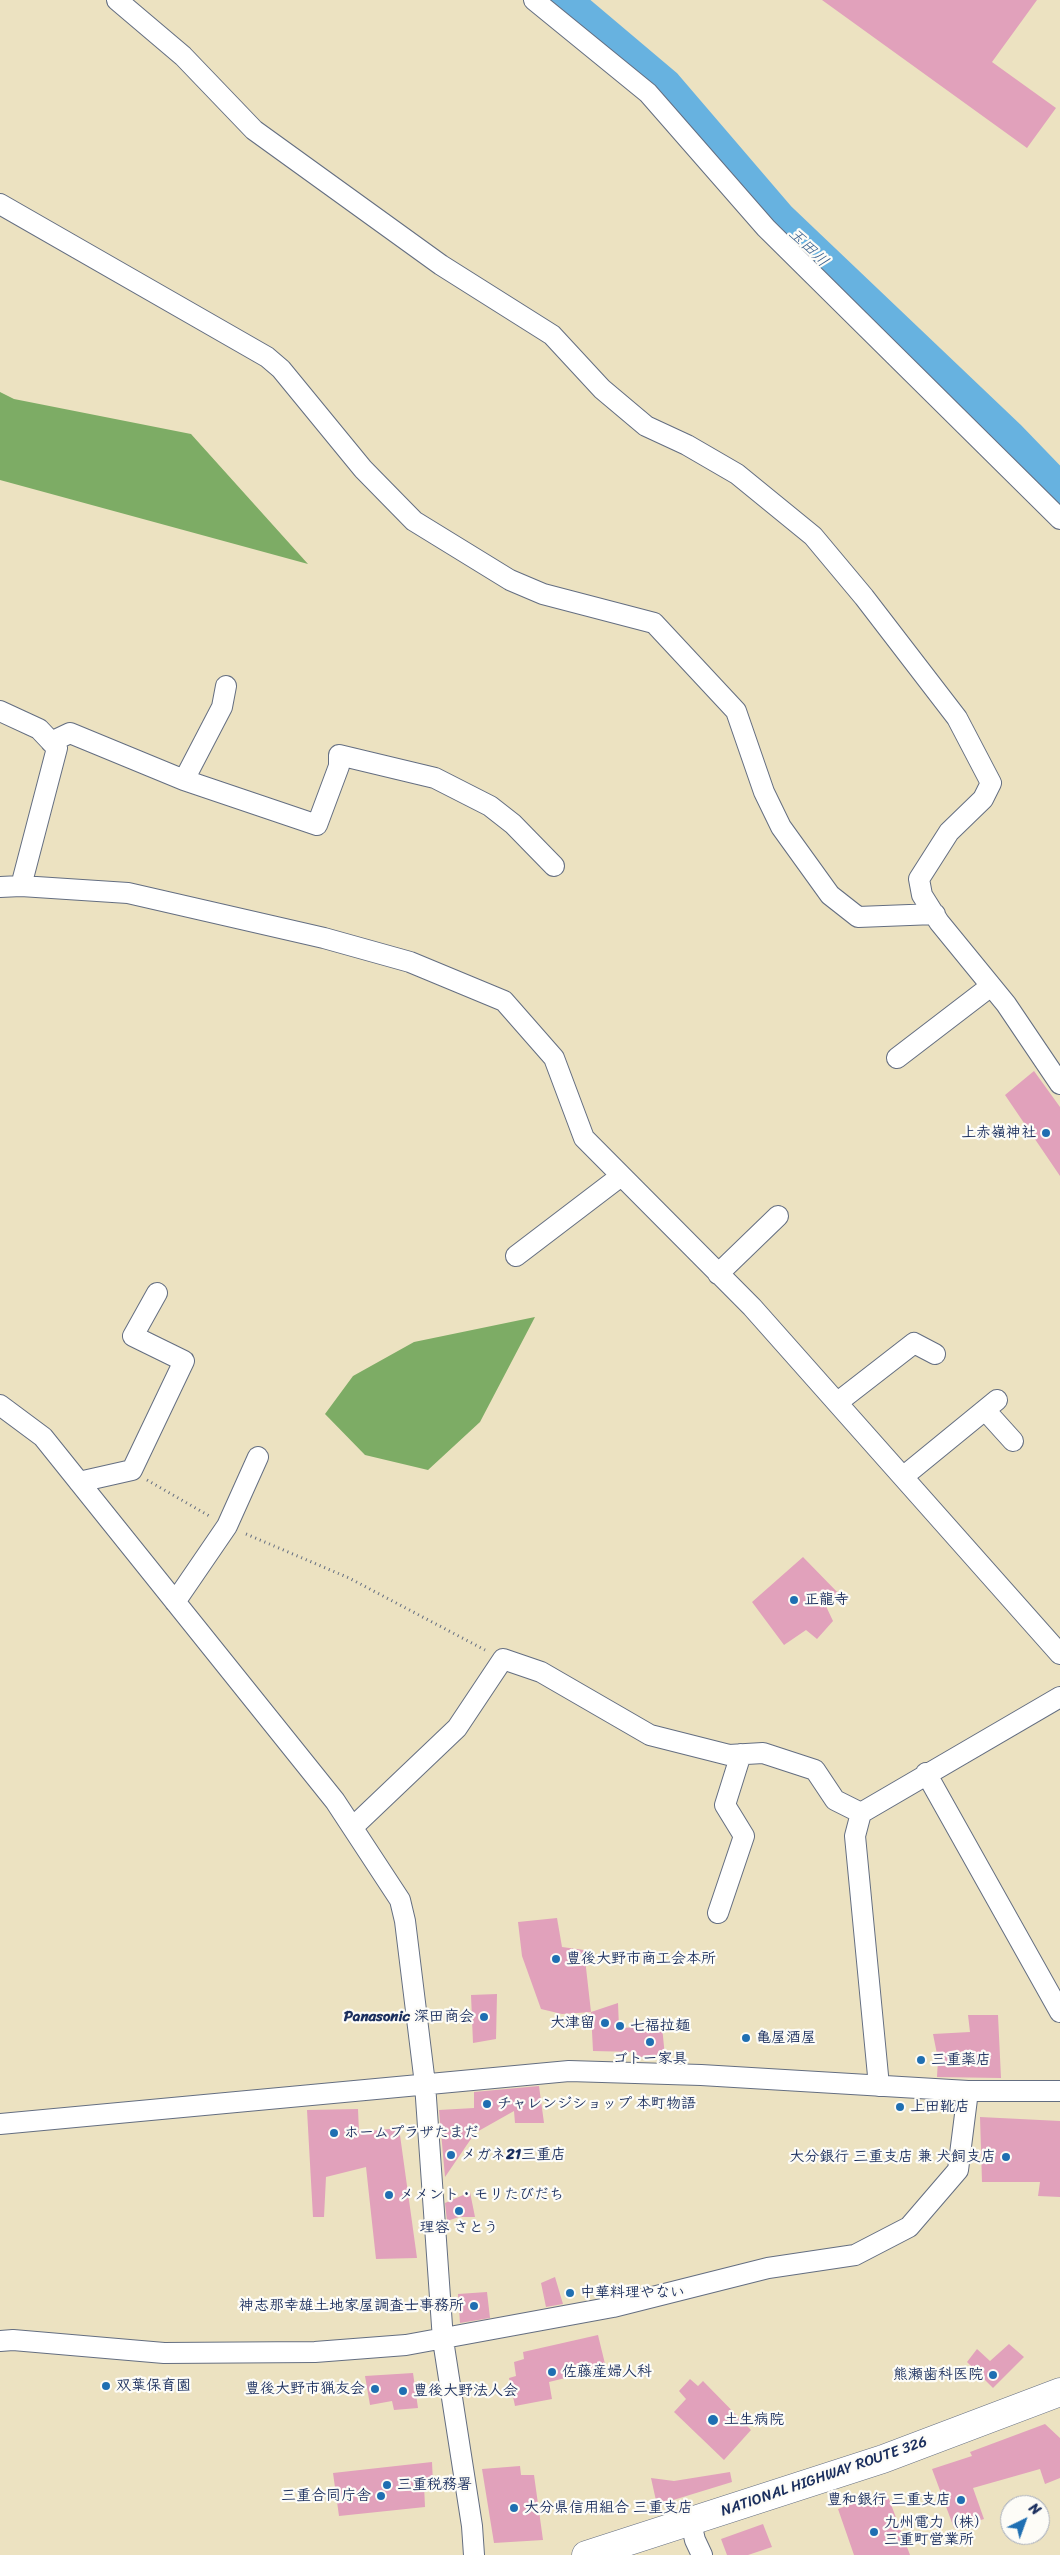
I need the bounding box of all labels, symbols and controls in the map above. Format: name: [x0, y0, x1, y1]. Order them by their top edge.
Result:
water label: 玉田川: [784, 224, 832, 272]
place label: 上赤嶺神社: [961, 1124, 1036, 1142]
marker: 上赤嶺神社: [1040, 1127, 1052, 1139]
place label: 正龍寺: [804, 1591, 849, 1609]
marker: 正龍寺: [788, 1594, 800, 1606]
place label: 豊後大野市商工会本所: [566, 1950, 716, 1968]
marker: 豊後大野市商工会本所: [550, 1953, 562, 1965]
place label: Panasonic 深田商会: [344, 2008, 474, 2026]
marker: Panasonic 深田商会: [478, 2011, 490, 2023]
place label: 大津留: [550, 2014, 595, 2032]
marker: 大津留: [599, 2017, 611, 2029]
place label: 七福拉麺: [630, 2017, 690, 2035]
marker: 七福拉麺: [614, 2020, 626, 2032]
place label: 亀屋酒屋: [756, 2029, 816, 2047]
marker: 亀屋酒屋: [740, 2032, 752, 2044]
marker: ゴトー家具: [644, 2036, 656, 2048]
place label: ゴトー家具: [613, 2050, 687, 2068]
place label: 三重薬店: [931, 2051, 991, 2069]
marker: 三重薬店: [915, 2054, 927, 2066]
place label: チャレンジショップ 本町物語: [497, 2095, 696, 2113]
marker: チャレンジショップ 本町物語: [481, 2098, 493, 2110]
place label: 上田靴店: [910, 2098, 970, 2116]
marker: 上田靴店: [894, 2101, 906, 2113]
place label: ホームプラザたまだ: [344, 2124, 479, 2142]
marker: ホームプラザたまだ: [328, 2127, 340, 2139]
place label: メガネ21三重店: [461, 2146, 566, 2164]
place label: 大分銀行 三重支店 兼 犬飼支店: [789, 2148, 996, 2166]
marker: メガネ21三重店: [445, 2149, 457, 2161]
marker: 大分銀行 三重支店 兼 犬飼支店: [1000, 2151, 1012, 2163]
place label: メメント・モリたびだち: [399, 2186, 564, 2204]
marker: メメント・モリたびだち: [383, 2189, 395, 2201]
marker: 理容 さとう: [453, 2205, 465, 2217]
place label: 理容 さとう: [420, 2219, 498, 2237]
place label: 中華料理やない: [580, 2284, 685, 2302]
marker: 中華料理やない: [564, 2287, 576, 2299]
place label: 神志那幸雄土地家屋調査士事務所: [239, 2297, 464, 2315]
marker: 神志那幸雄土地家屋調査士事務所: [468, 2300, 480, 2312]
place label: 佐藤産婦人科: [562, 2363, 652, 2381]
marker: 佐藤産婦人科: [546, 2366, 558, 2378]
place label: 熊瀬歯科医院: [893, 2366, 983, 2384]
marker: 熊瀬歯科医院: [987, 2369, 999, 2381]
place label: 双葉保育園: [116, 2377, 191, 2395]
marker: 双葉保育園: [100, 2380, 112, 2392]
place label: 豊後大野市猟友会: [245, 2380, 365, 2398]
place label: 豊後大野法人会: [413, 2382, 518, 2400]
marker: 豊後大野市猟友会: [369, 2383, 381, 2395]
marker: 豊後大野法人会: [397, 2385, 409, 2397]
place label: 土生病院: [724, 2411, 784, 2429]
marker: 土生病院: [706, 2413, 720, 2427]
street label: NATIONAL HIGHWAY ROUTE 326: [719, 2433, 929, 2521]
place label: 三重税務署: [397, 2476, 472, 2494]
marker: 三重税務署: [381, 2479, 393, 2491]
place label: 三重合同庁舎: [281, 2487, 371, 2505]
marker: 三重合同庁舎: [375, 2490, 387, 2502]
place label: 豊和銀行 三重支店: [827, 2491, 951, 2509]
marker: 豊和銀行 三重支店: [955, 2494, 967, 2506]
north arrow: [1000, 2495, 1050, 2545]
text: N: [1023, 2497, 1047, 2522]
place label: 大分県信用組合 三重支店: [524, 2499, 693, 2517]
marker: 大分県信用組合 三重支店: [508, 2502, 520, 2514]
place label: 九州電力（株） 三重町営業所: [884, 2514, 989, 2549]
marker: 九州電力（株） 三重町営業所: [868, 2526, 880, 2538]

